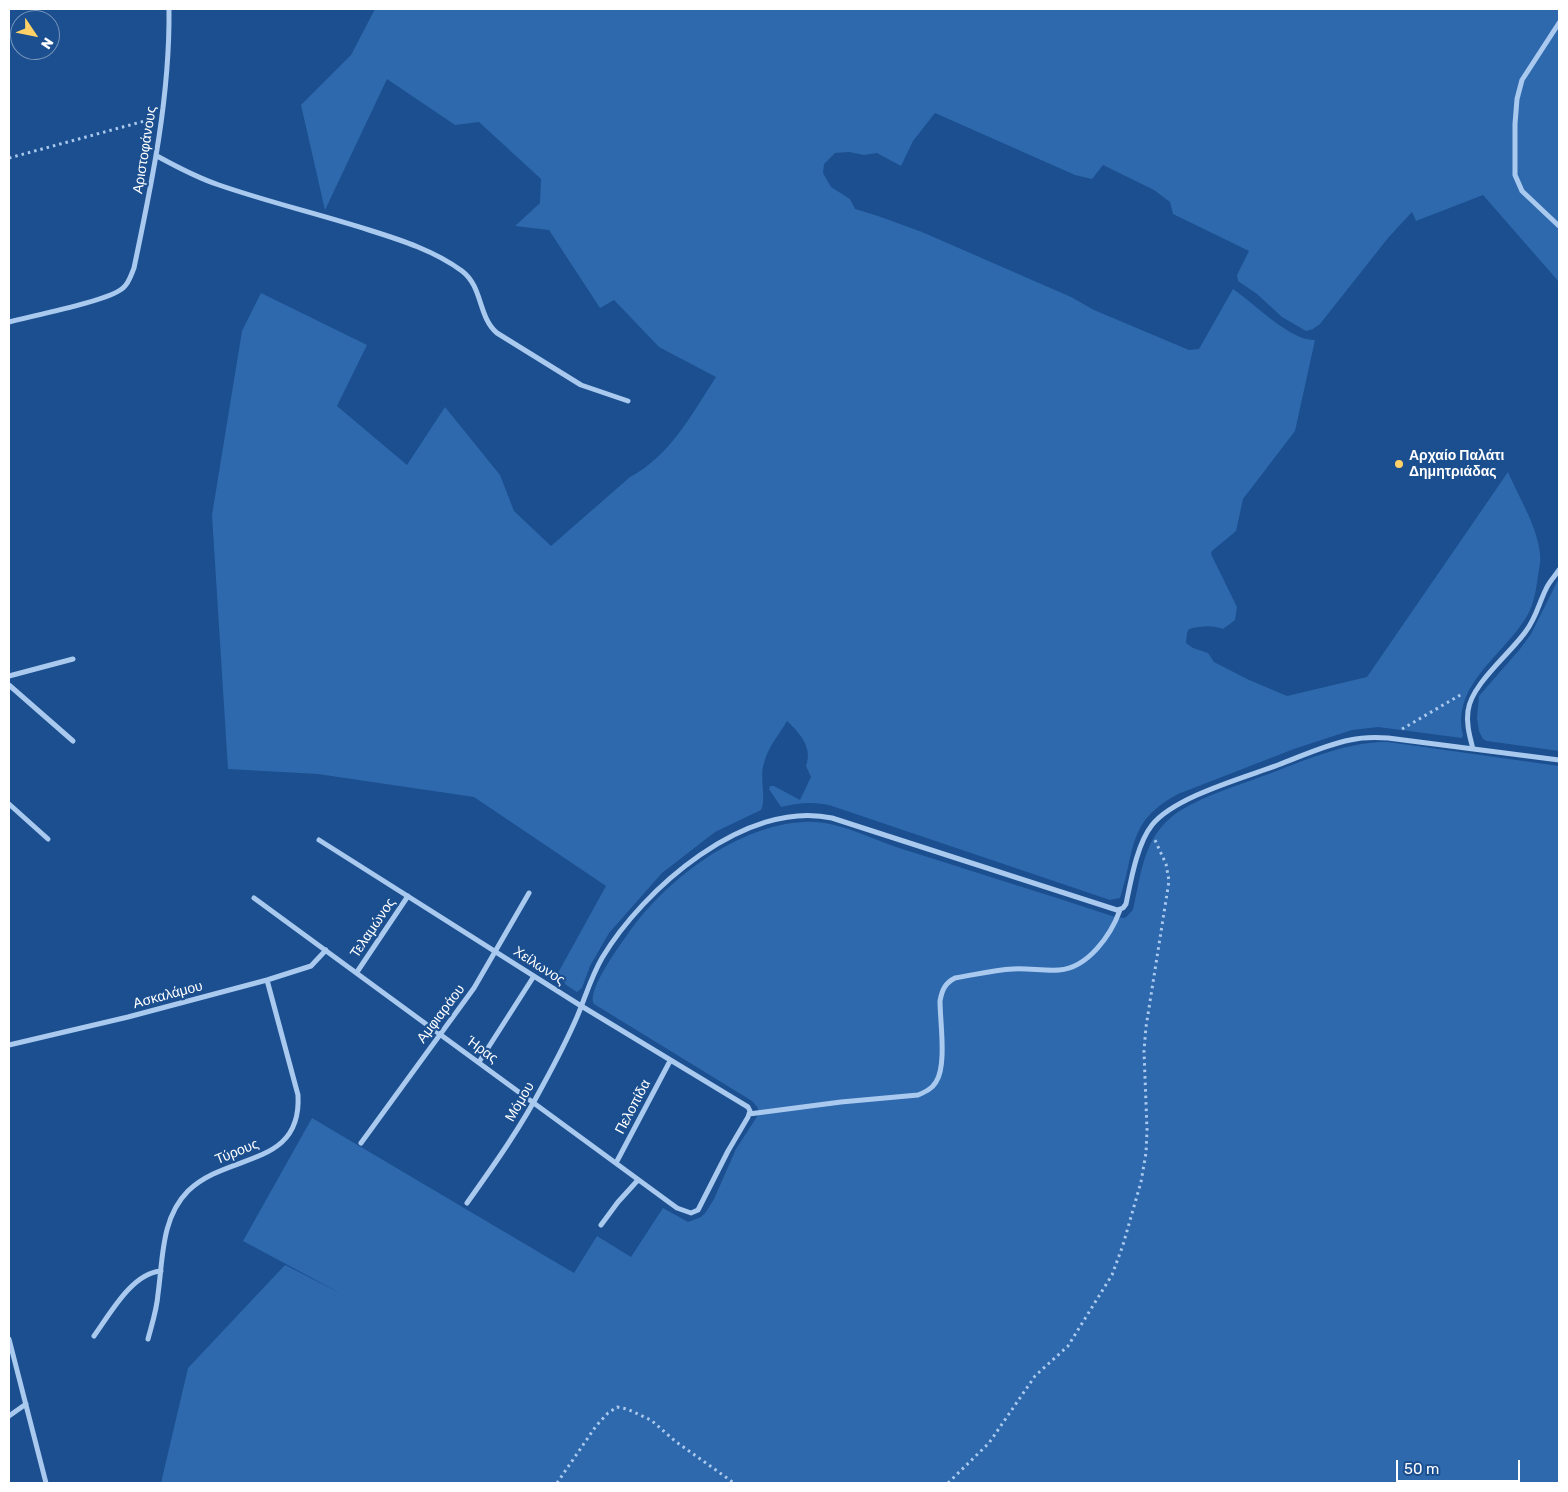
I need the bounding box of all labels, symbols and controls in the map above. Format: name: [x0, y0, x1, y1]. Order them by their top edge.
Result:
north arrow: [10, 10, 60, 60]
text: N: [37, 34, 57, 52]
street label: Αριστοφάνους: [130, 105, 160, 195]
place label: Αρχαίο Παλάτι Δημητριάδας: [1409, 448, 1504, 481]
marker: Αρχαίο Παλάτι Δημητριάδας: [1393, 458, 1405, 470]
street label: Τελαμώνος: [347, 895, 399, 961]
street label: Χείλωνος: [510, 943, 568, 989]
street label: Ασκαλάμου: [131, 978, 205, 1012]
street label: Αμφιαράου: [413, 981, 469, 1047]
street label: Ήρας: [463, 1033, 501, 1067]
street label: Πελοπίδα: [612, 1077, 654, 1137]
street label: Μόμου: [502, 1079, 538, 1125]
street label: Τύρους: [213, 1136, 261, 1168]
scale bar: [1398, 1450, 1522, 1482]
text: 50 m: [1404, 1460, 1439, 1478]

